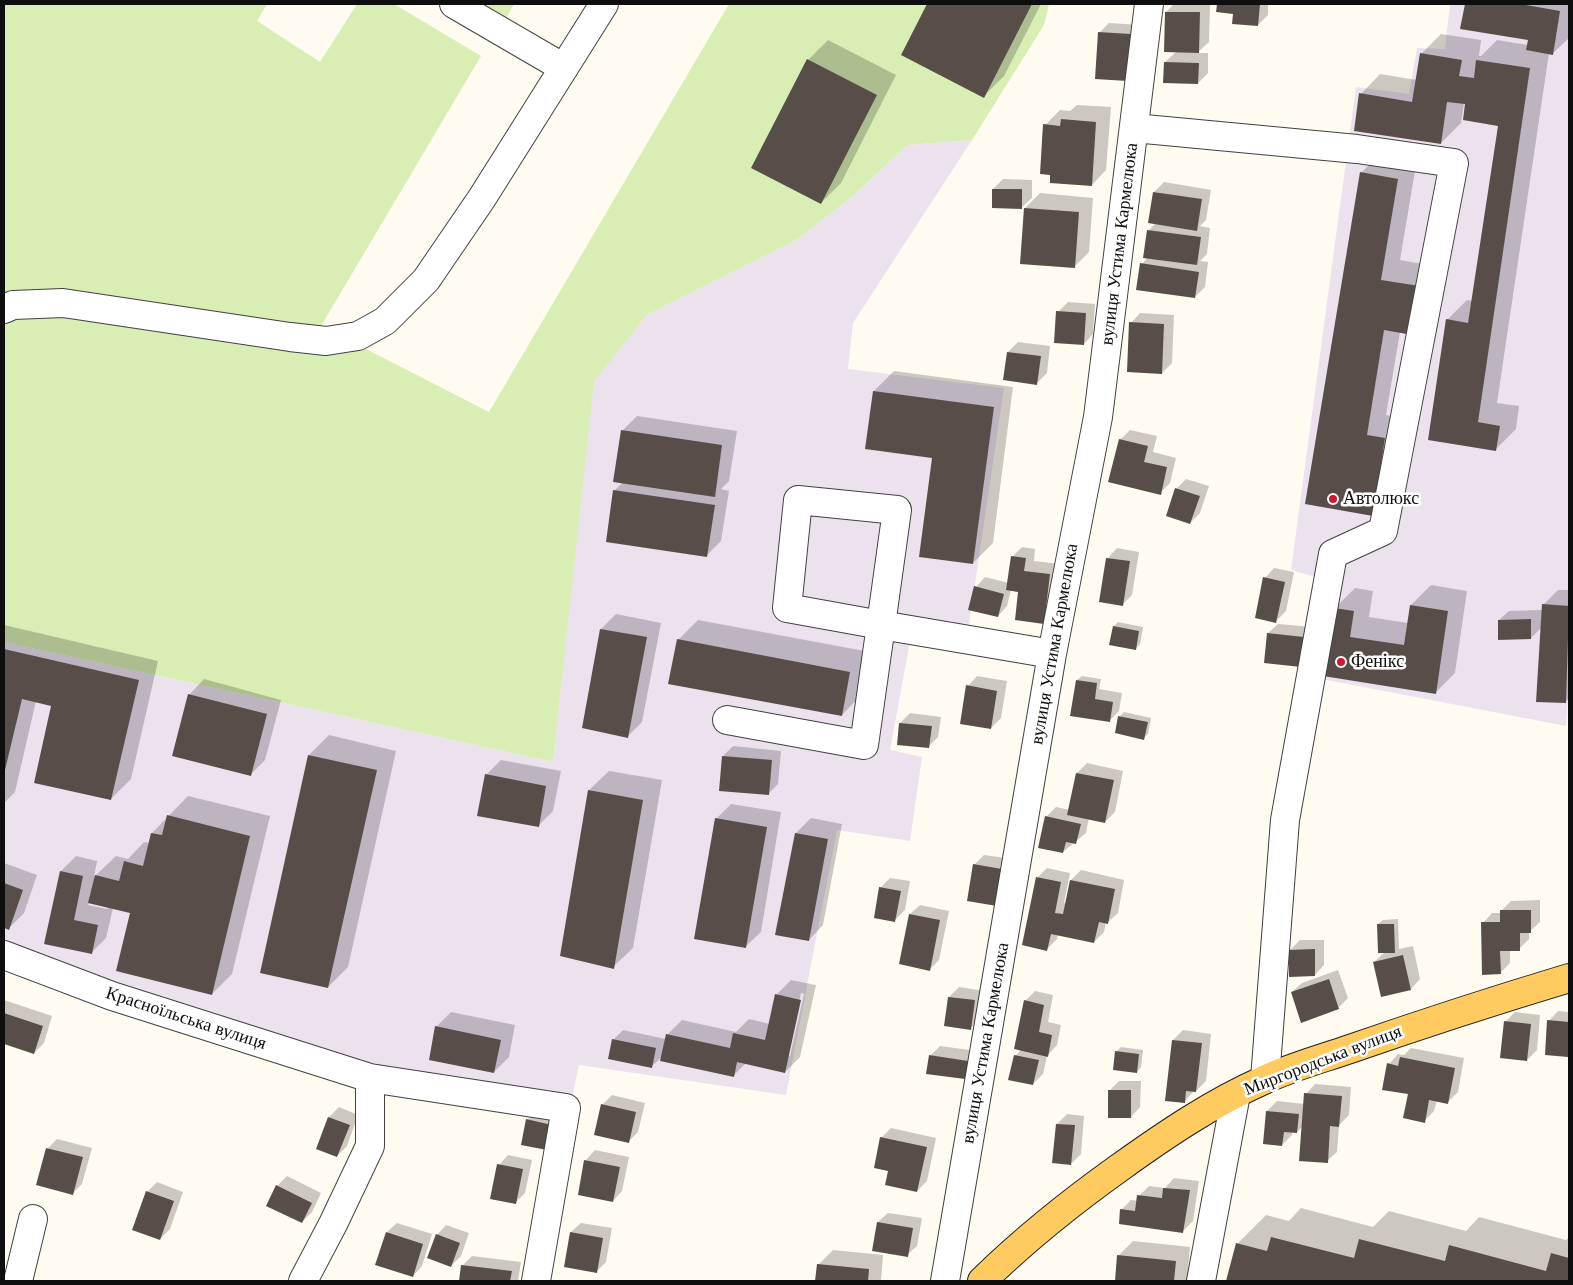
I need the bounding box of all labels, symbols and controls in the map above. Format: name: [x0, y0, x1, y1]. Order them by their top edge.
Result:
street label: вулиця Устима Кармелюка: [1097, 142, 1143, 346]
place label: Автолюкс: [1343, 488, 1419, 510]
marker: Автолюкс: [1327, 493, 1339, 505]
street label: вулиця Устима Кармелюка: [1027, 542, 1083, 746]
place label: Фенікс: [1351, 651, 1404, 673]
marker: Фенікс: [1335, 656, 1347, 668]
street label: вулиця Устима Кармелюка: [958, 941, 1014, 1145]
street label: Красноїльська вулиця: [103, 983, 269, 1055]
street label: Миргородська вулиця: [1241, 1021, 1405, 1101]

